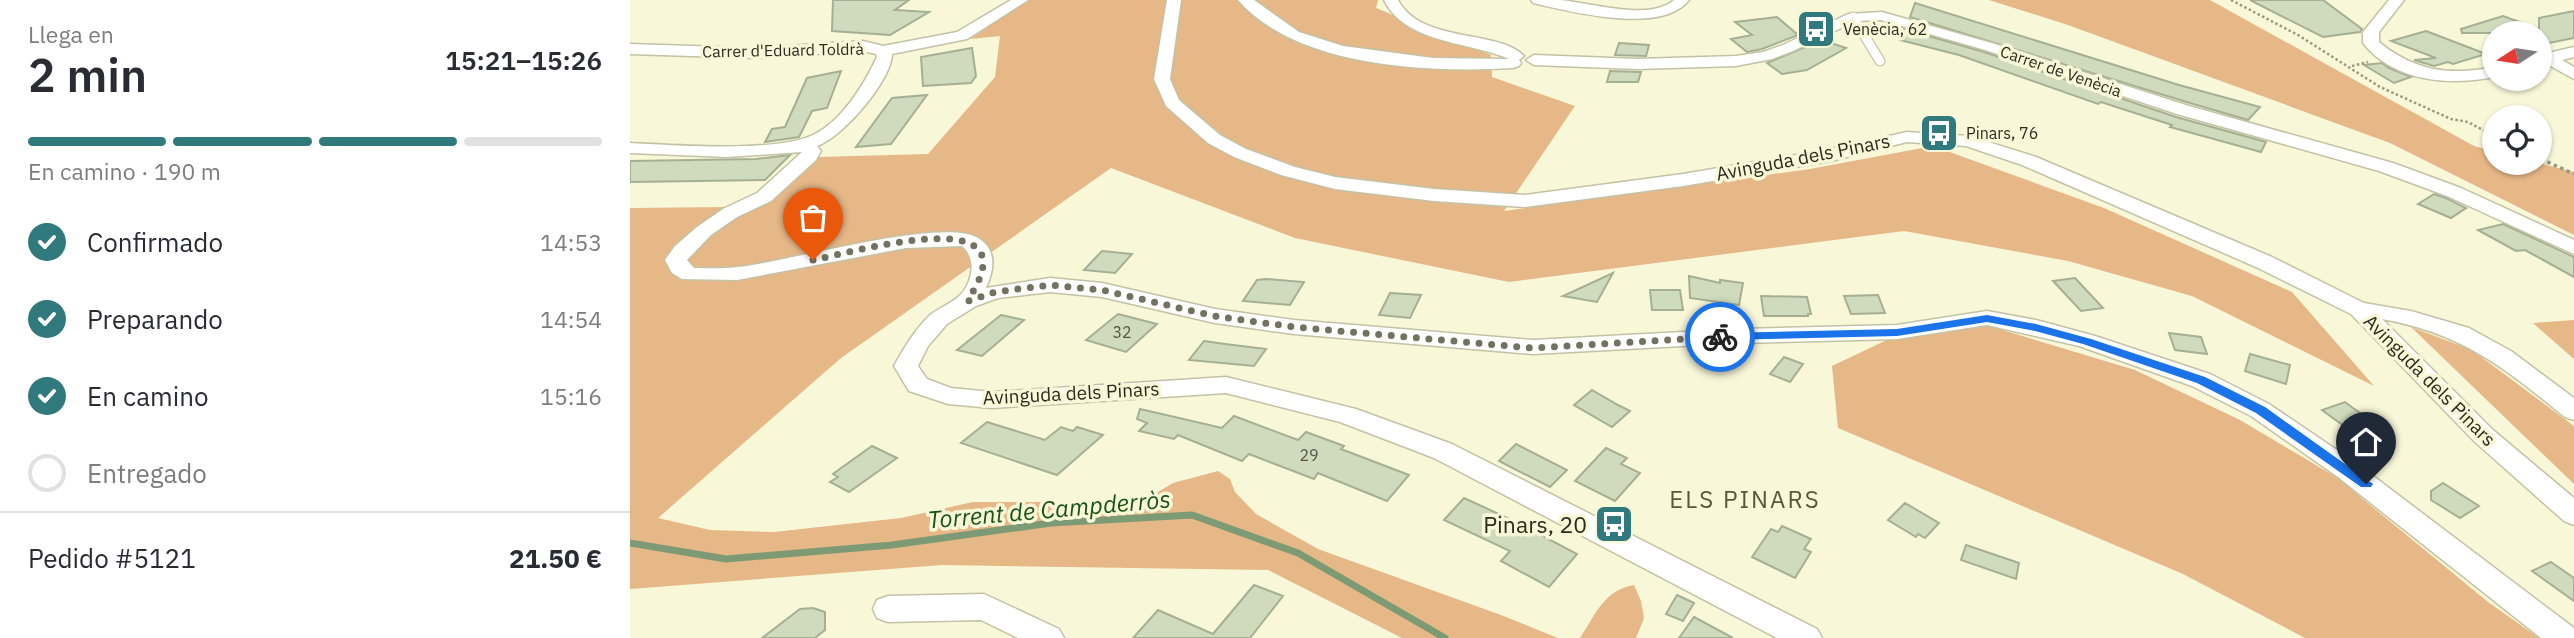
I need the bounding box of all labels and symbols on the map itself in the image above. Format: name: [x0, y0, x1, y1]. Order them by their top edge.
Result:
bus stop icon: Venècia, 62: [1795, 8, 1837, 50]
place label: Venècia, 62: [1843, 19, 1927, 39]
north arrow: [2482, 21, 2552, 91]
street label: Carrer d'Eduard Toldrà: [702, 39, 864, 61]
street label: Carrer de Venècia: [1998, 41, 2125, 101]
bus stop icon: Pinars, 76: [1918, 112, 1960, 154]
place label: Pinars, 76: [1966, 123, 2038, 143]
street label: Avinguda dels Pinars: [1714, 128, 1892, 186]
pin: [783, 188, 843, 260]
courier: [1685, 302, 1755, 372]
street label: Avinguda dels Pinars: [2359, 309, 2501, 451]
house number: 32: [1112, 322, 1132, 342]
street label: Avinguda dels Pinars: [982, 376, 1160, 410]
pin: [2336, 412, 2396, 484]
house number: 29: [1299, 445, 1319, 465]
water label: Torrent de Campderròs: [926, 482, 1172, 536]
district label: ELS PINARS: [1669, 483, 1821, 515]
bus stop icon: Pinars, 20: [1593, 503, 1635, 545]
place label: Pinars, 20: [1483, 509, 1587, 539]

